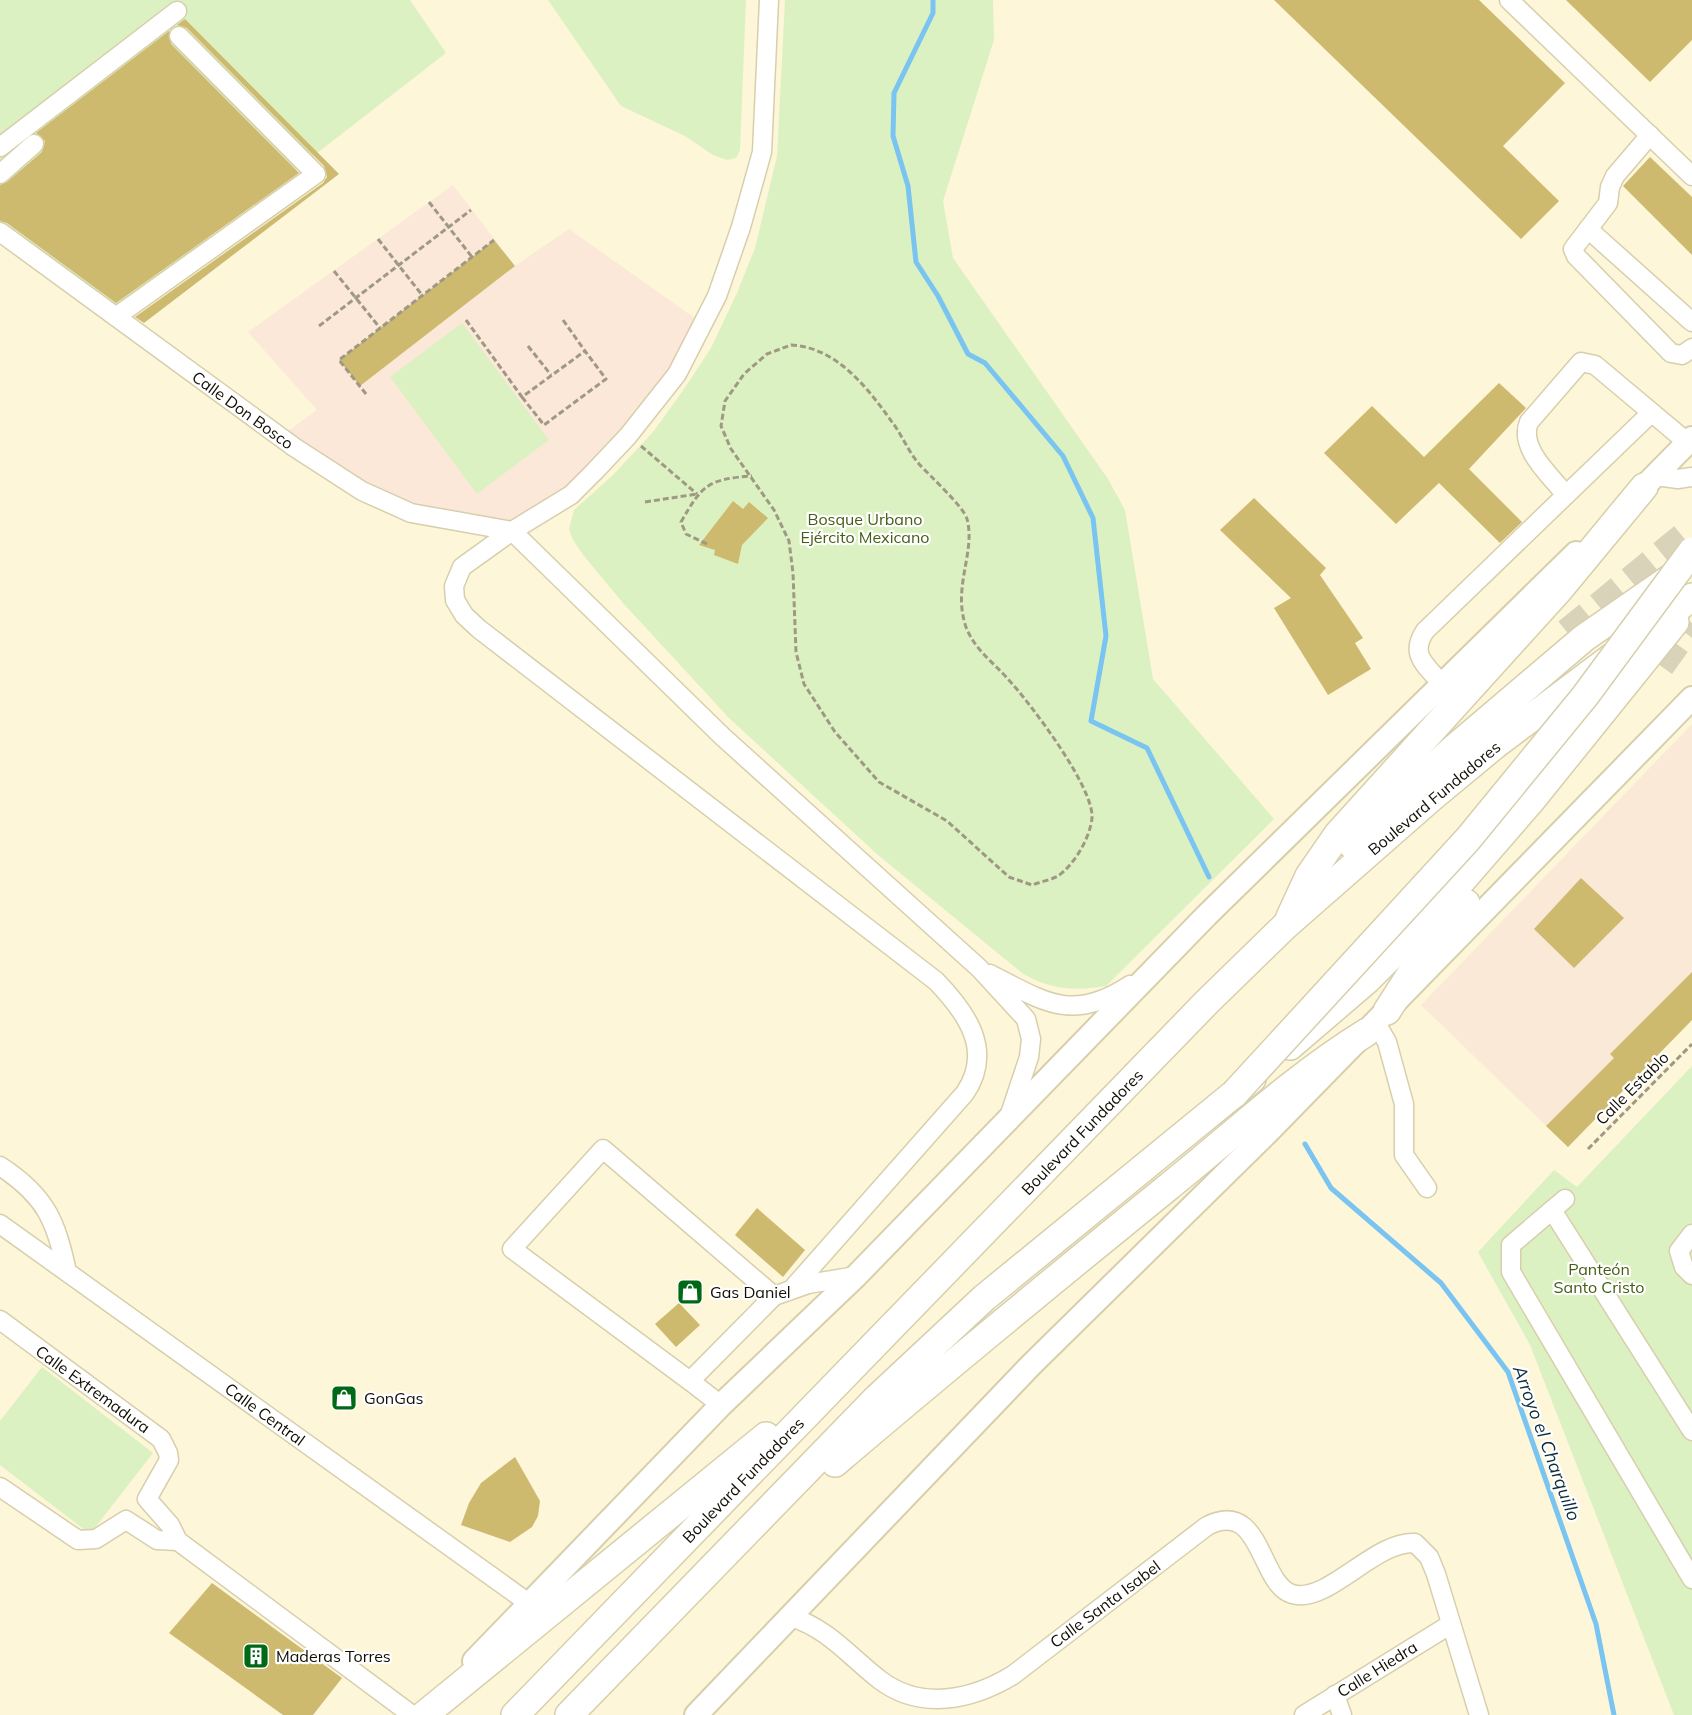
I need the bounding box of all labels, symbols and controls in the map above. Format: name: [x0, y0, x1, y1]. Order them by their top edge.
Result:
street label: Calle Don Bosco: [188, 367, 298, 453]
park label: Bosque Urbano Ejército Mexicano: [801, 509, 929, 547]
street label: Boulevard Fundadores: [1364, 737, 1504, 859]
street label: Calle Establo: [1591, 1047, 1673, 1129]
street label: Boulevard Fundadores: [1017, 1065, 1147, 1199]
park label: Panteón Santo Cristo: [1554, 1259, 1644, 1297]
shop icon: Gas Daniel: [675, 1277, 705, 1307]
place label: Gas Daniel: [710, 1282, 791, 1302]
street label: Calle Extremadura: [32, 1341, 154, 1437]
water label: Arroyo el Charquillo: [1508, 1361, 1586, 1524]
street label: Calle Central: [221, 1378, 309, 1450]
shop icon: GonGas: [329, 1383, 359, 1413]
place label: GonGas: [364, 1388, 424, 1408]
street label: Boulevard Fundadores: [678, 1413, 808, 1547]
street label: Calle Santa Isabel: [1046, 1556, 1164, 1652]
street label: Calle Hiedra: [1333, 1637, 1421, 1701]
building icon: Maderas Torres: [241, 1641, 271, 1671]
place label: Maderas Torres: [276, 1646, 391, 1666]

